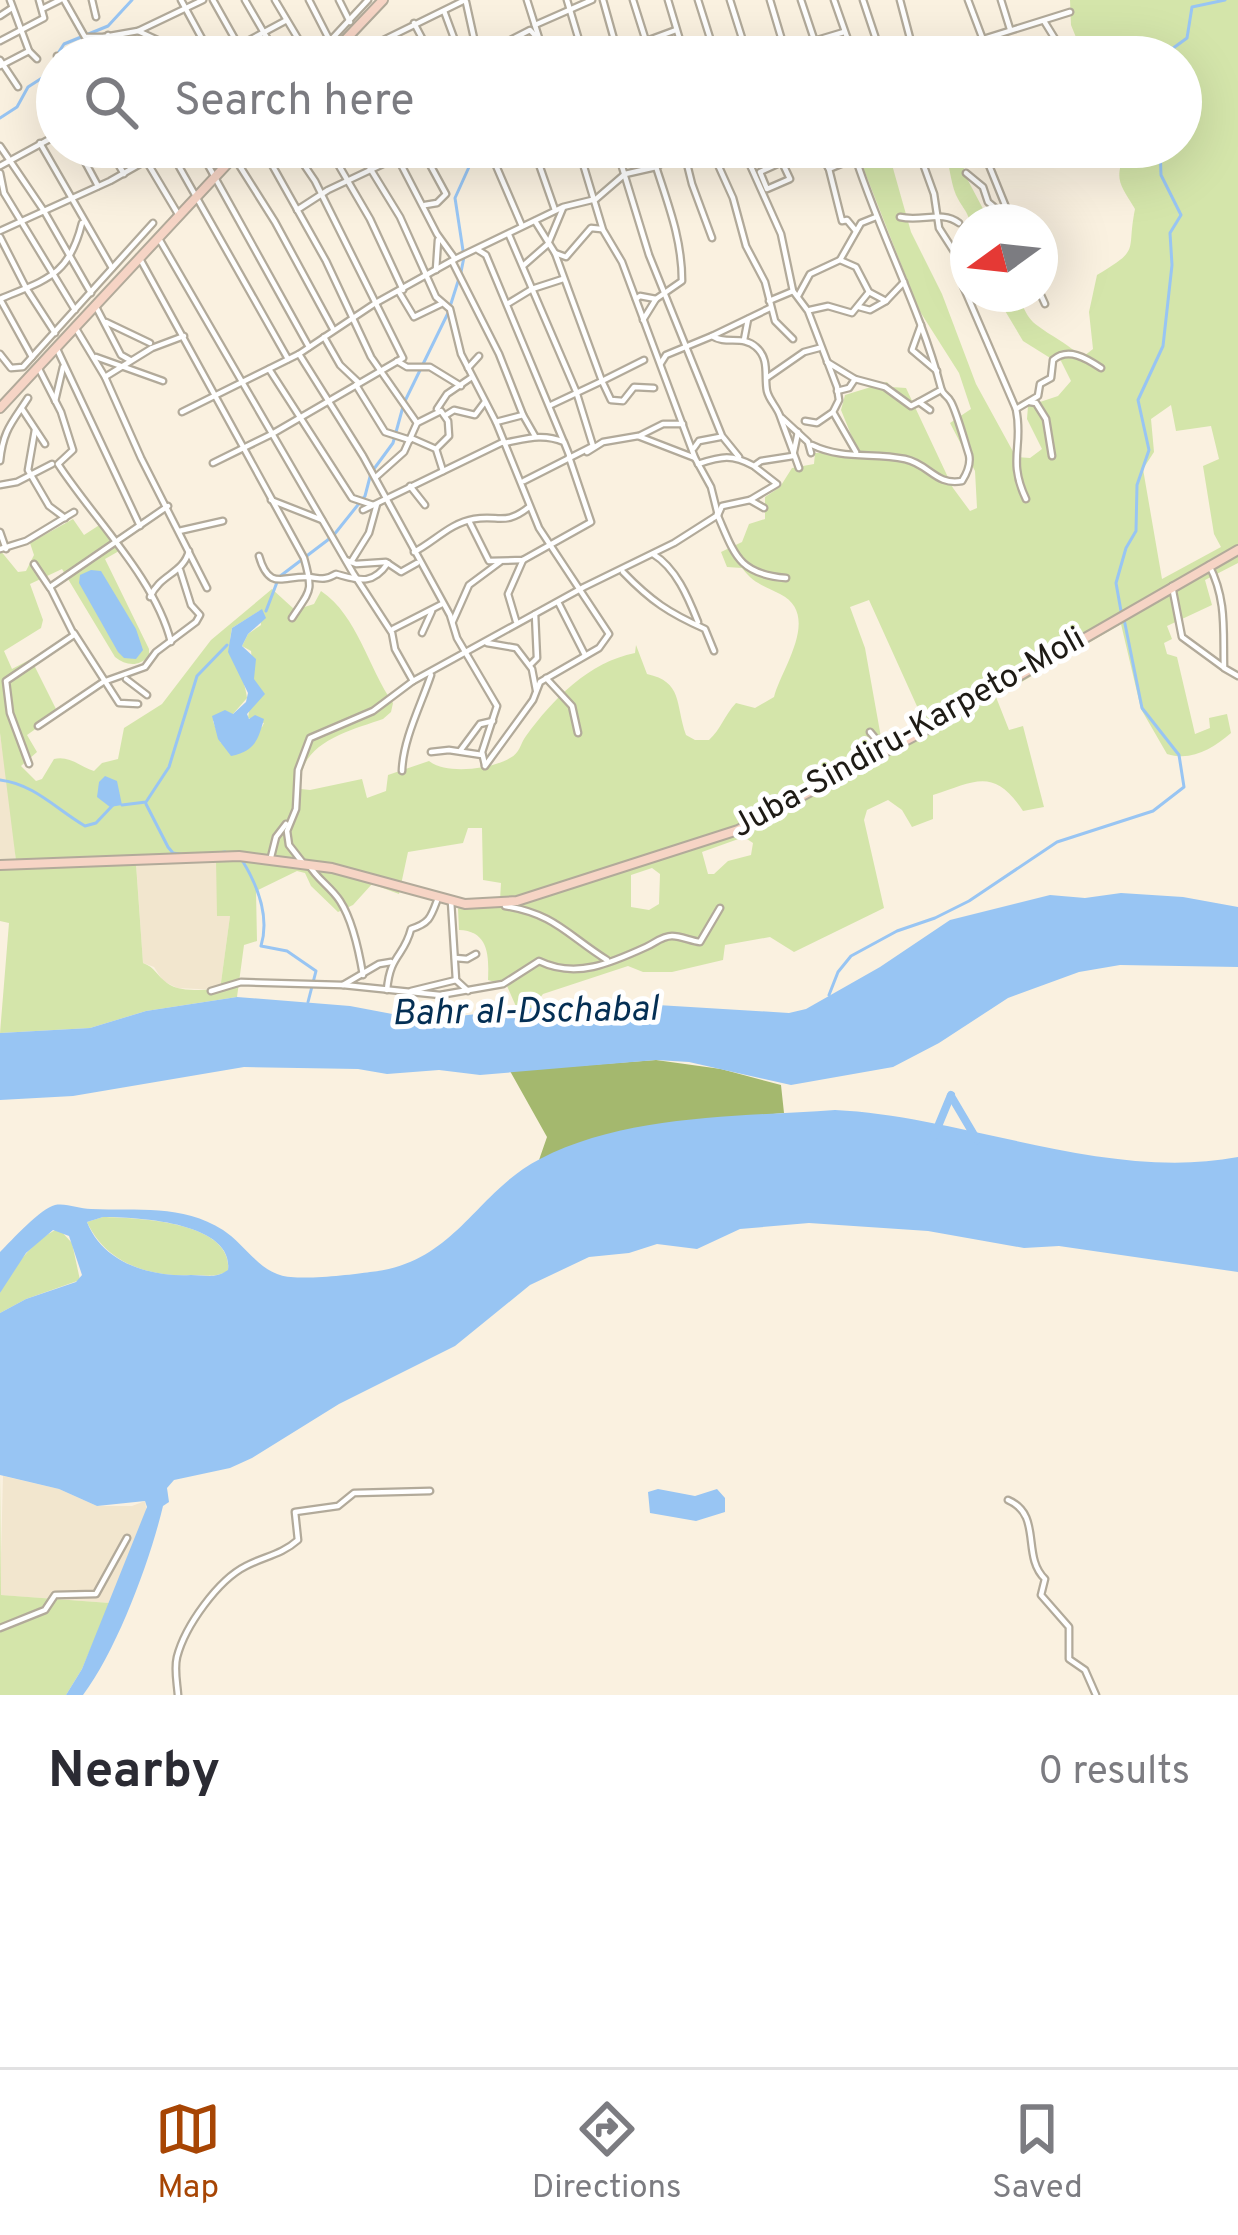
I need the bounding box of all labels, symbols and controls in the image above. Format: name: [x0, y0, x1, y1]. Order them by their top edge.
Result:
search box: [36, 36, 1202, 168]
icon: search: [78, 69, 144, 135]
text: Search here: [174, 74, 414, 131]
north arrow: [950, 204, 1058, 312]
street label: Juba-Sindiru-Karpeto-Moli: [725, 619, 1093, 849]
water label: Bahr al-Dschabal: [391, 988, 660, 1038]
text: Nearby: [48, 1741, 220, 1806]
text: 0 results: [1038, 1749, 1190, 1798]
tab: Map: [155, 2096, 221, 2210]
tab: Directions: [532, 2096, 682, 2210]
tab: Saved: [992, 2096, 1083, 2210]

